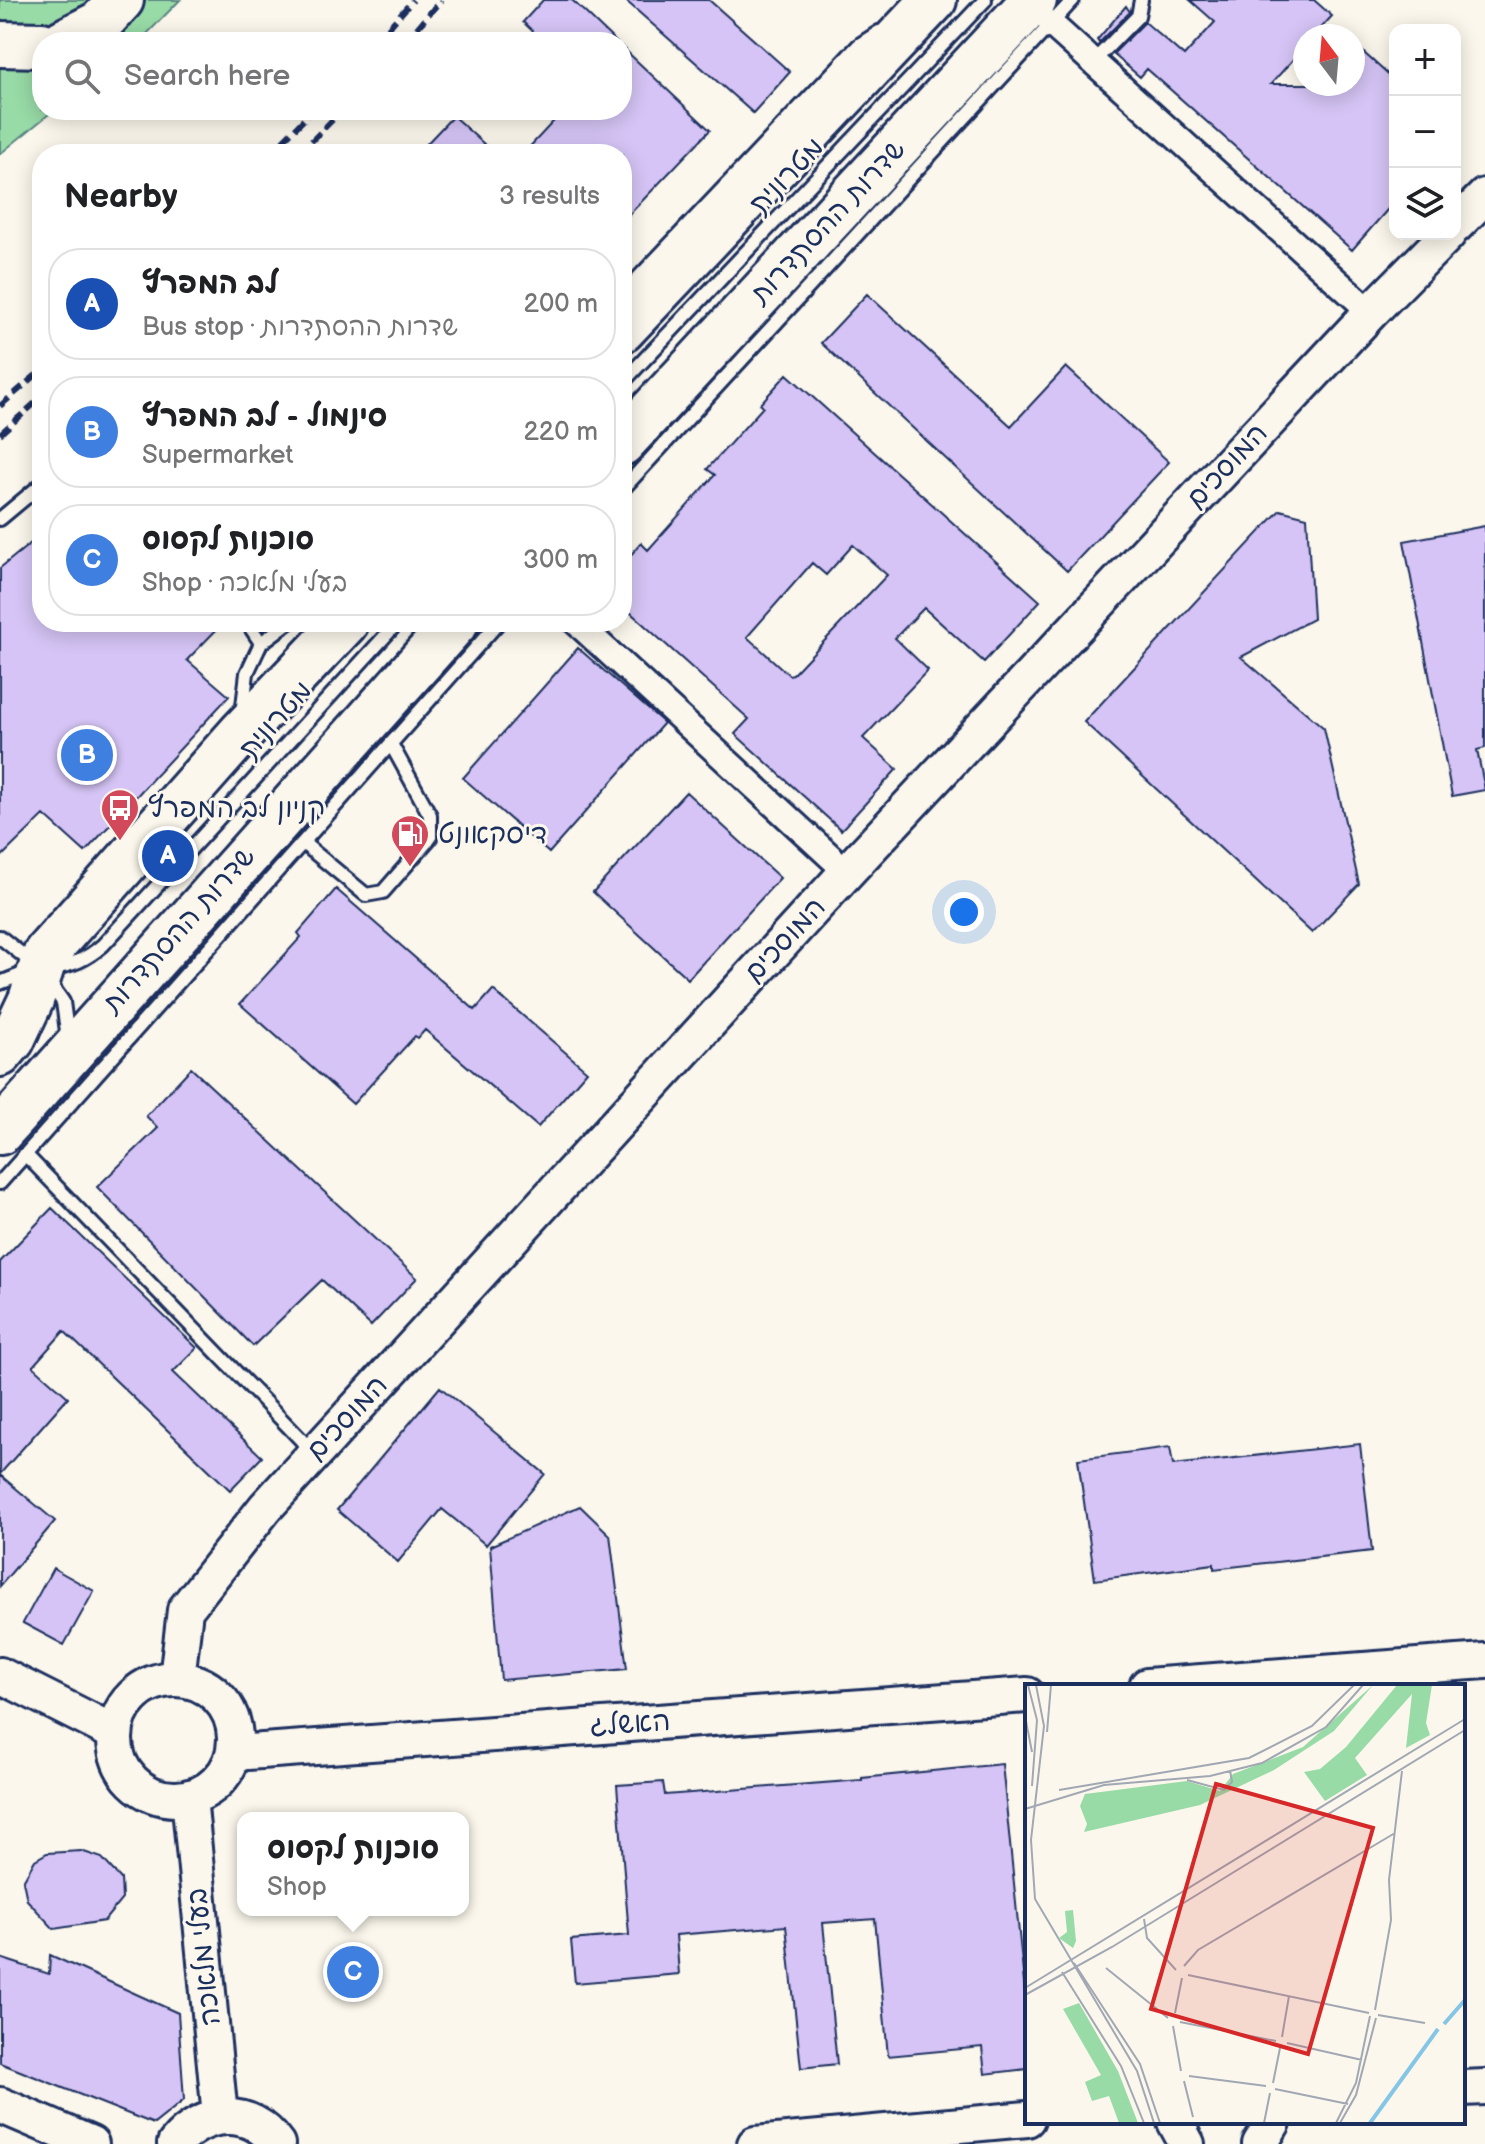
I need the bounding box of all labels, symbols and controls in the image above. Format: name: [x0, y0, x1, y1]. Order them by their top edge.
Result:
north arrow: [1293, 24, 1365, 96]
map controls: [1389, 24, 1461, 240]
button: +: [1389, 24, 1461, 96]
search box: [32, 32, 632, 120]
icon: search: [60, 54, 104, 98]
text: Search here: [124, 58, 290, 94]
button: −: [1389, 96, 1461, 168]
street label: מטרונית: [743, 131, 831, 221]
street label: שדרות ההסתדרות: [742, 133, 912, 312]
button: layers: [1389, 168, 1461, 240]
text: Nearby: [64, 176, 178, 217]
text: 3 results: [499, 181, 600, 212]
text: לב המפרץ: [142, 266, 278, 302]
text: A: [84, 289, 100, 320]
text: 200 m: [524, 289, 598, 320]
text: Bus stop · שדרות ההסתדרות: [142, 312, 458, 343]
text: סינמול - לב המפרץ: [142, 399, 387, 435]
text: B: [83, 417, 101, 448]
text: 220 m: [524, 417, 598, 448]
street label: המוסכים: [1179, 417, 1275, 515]
text: Supermarket: [142, 440, 293, 471]
text: סוכנות לקסוס: [142, 522, 314, 558]
text: C: [83, 545, 101, 576]
text: 300 m: [523, 545, 598, 576]
text: Shop · בעלי מלאכה: [142, 568, 347, 599]
street label: מטרונית: [233, 674, 319, 766]
pin: B: [61, 725, 113, 785]
bus stop icon: קניון לב המפרץ: [99, 787, 141, 842]
place label: קניון לב המפרץ: [148, 792, 325, 825]
fuel station icon: דיסקאונט: [389, 813, 431, 868]
place label: דיסקאונט: [438, 818, 547, 851]
pin: A: [142, 826, 194, 886]
street label: שדרות ההסתדרות: [94, 840, 262, 1021]
street label: המוסכים: [737, 891, 833, 989]
your location: [944, 892, 984, 932]
street label: המוסכים: [299, 1369, 395, 1467]
inset map: [1025, 1684, 1465, 2124]
street label: האשלג: [589, 1705, 671, 1743]
popup: [237, 1812, 469, 1916]
text: סוכנות לקסוס: [267, 1831, 439, 1867]
text: Shop: [267, 1872, 327, 1903]
street label: בעלי מלאכה: [180, 1887, 228, 2027]
pin: C: [327, 1942, 379, 2002]

